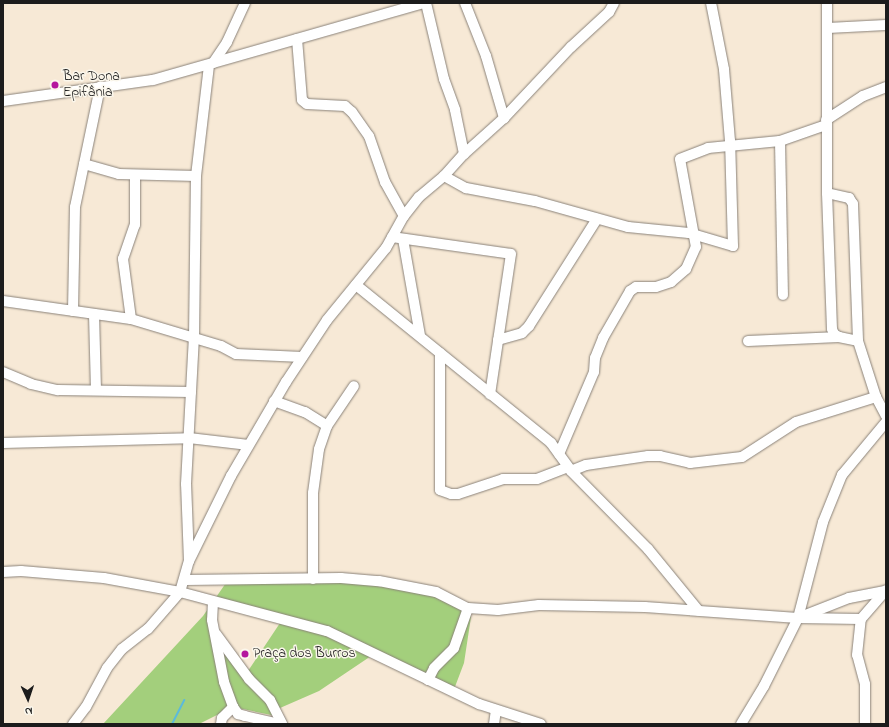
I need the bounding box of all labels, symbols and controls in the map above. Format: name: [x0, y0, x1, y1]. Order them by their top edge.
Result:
place label: Bar Dona Epifânia: [63, 69, 120, 102]
marker: Bar Dona Epifânia: [50, 80, 60, 90]
place label: Praça dos Burros: [253, 646, 356, 662]
marker: Praça dos Burros: [240, 649, 250, 659]
north arrow: [8, 679, 48, 719]
text: N: [24, 703, 33, 719]

